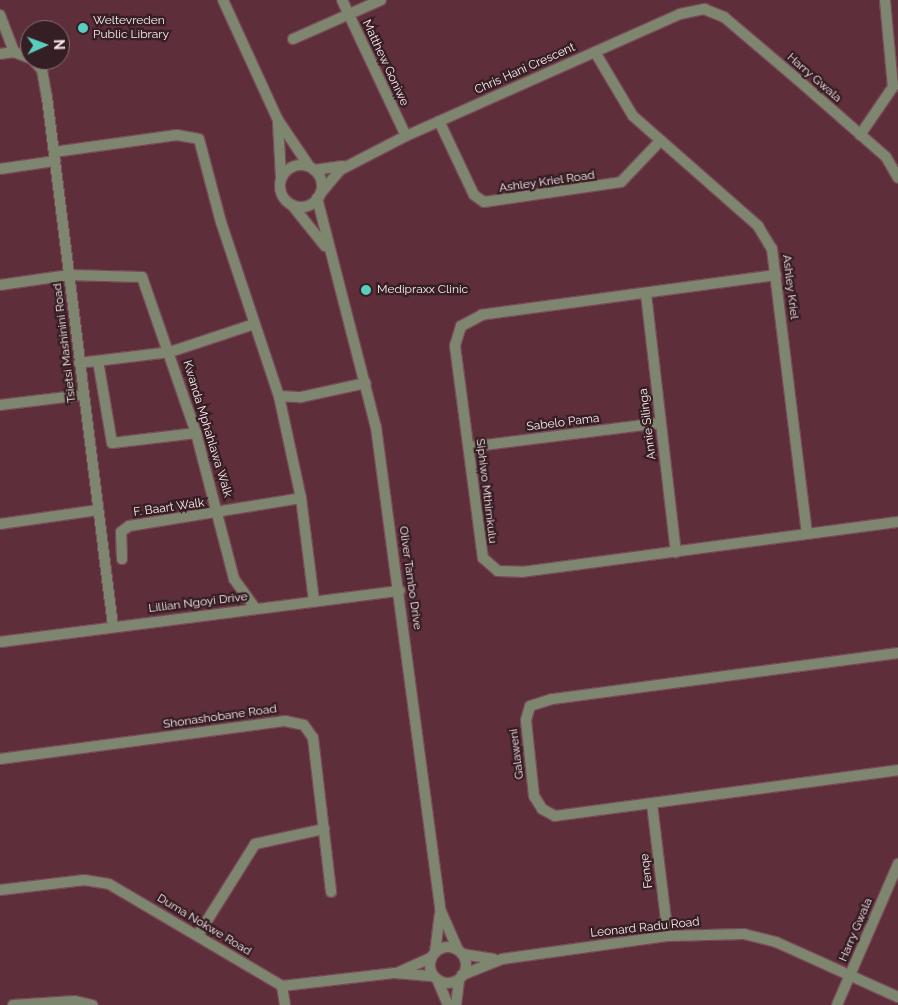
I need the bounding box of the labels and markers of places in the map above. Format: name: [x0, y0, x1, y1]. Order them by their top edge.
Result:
place label: Weltevreden Public Library: [93, 14, 169, 42]
marker: Weltevreden Public Library: [77, 22, 89, 34]
marker: Medipraxx Clinic: [359, 283, 373, 297]
place label: Medipraxx Clinic: [377, 283, 468, 297]

